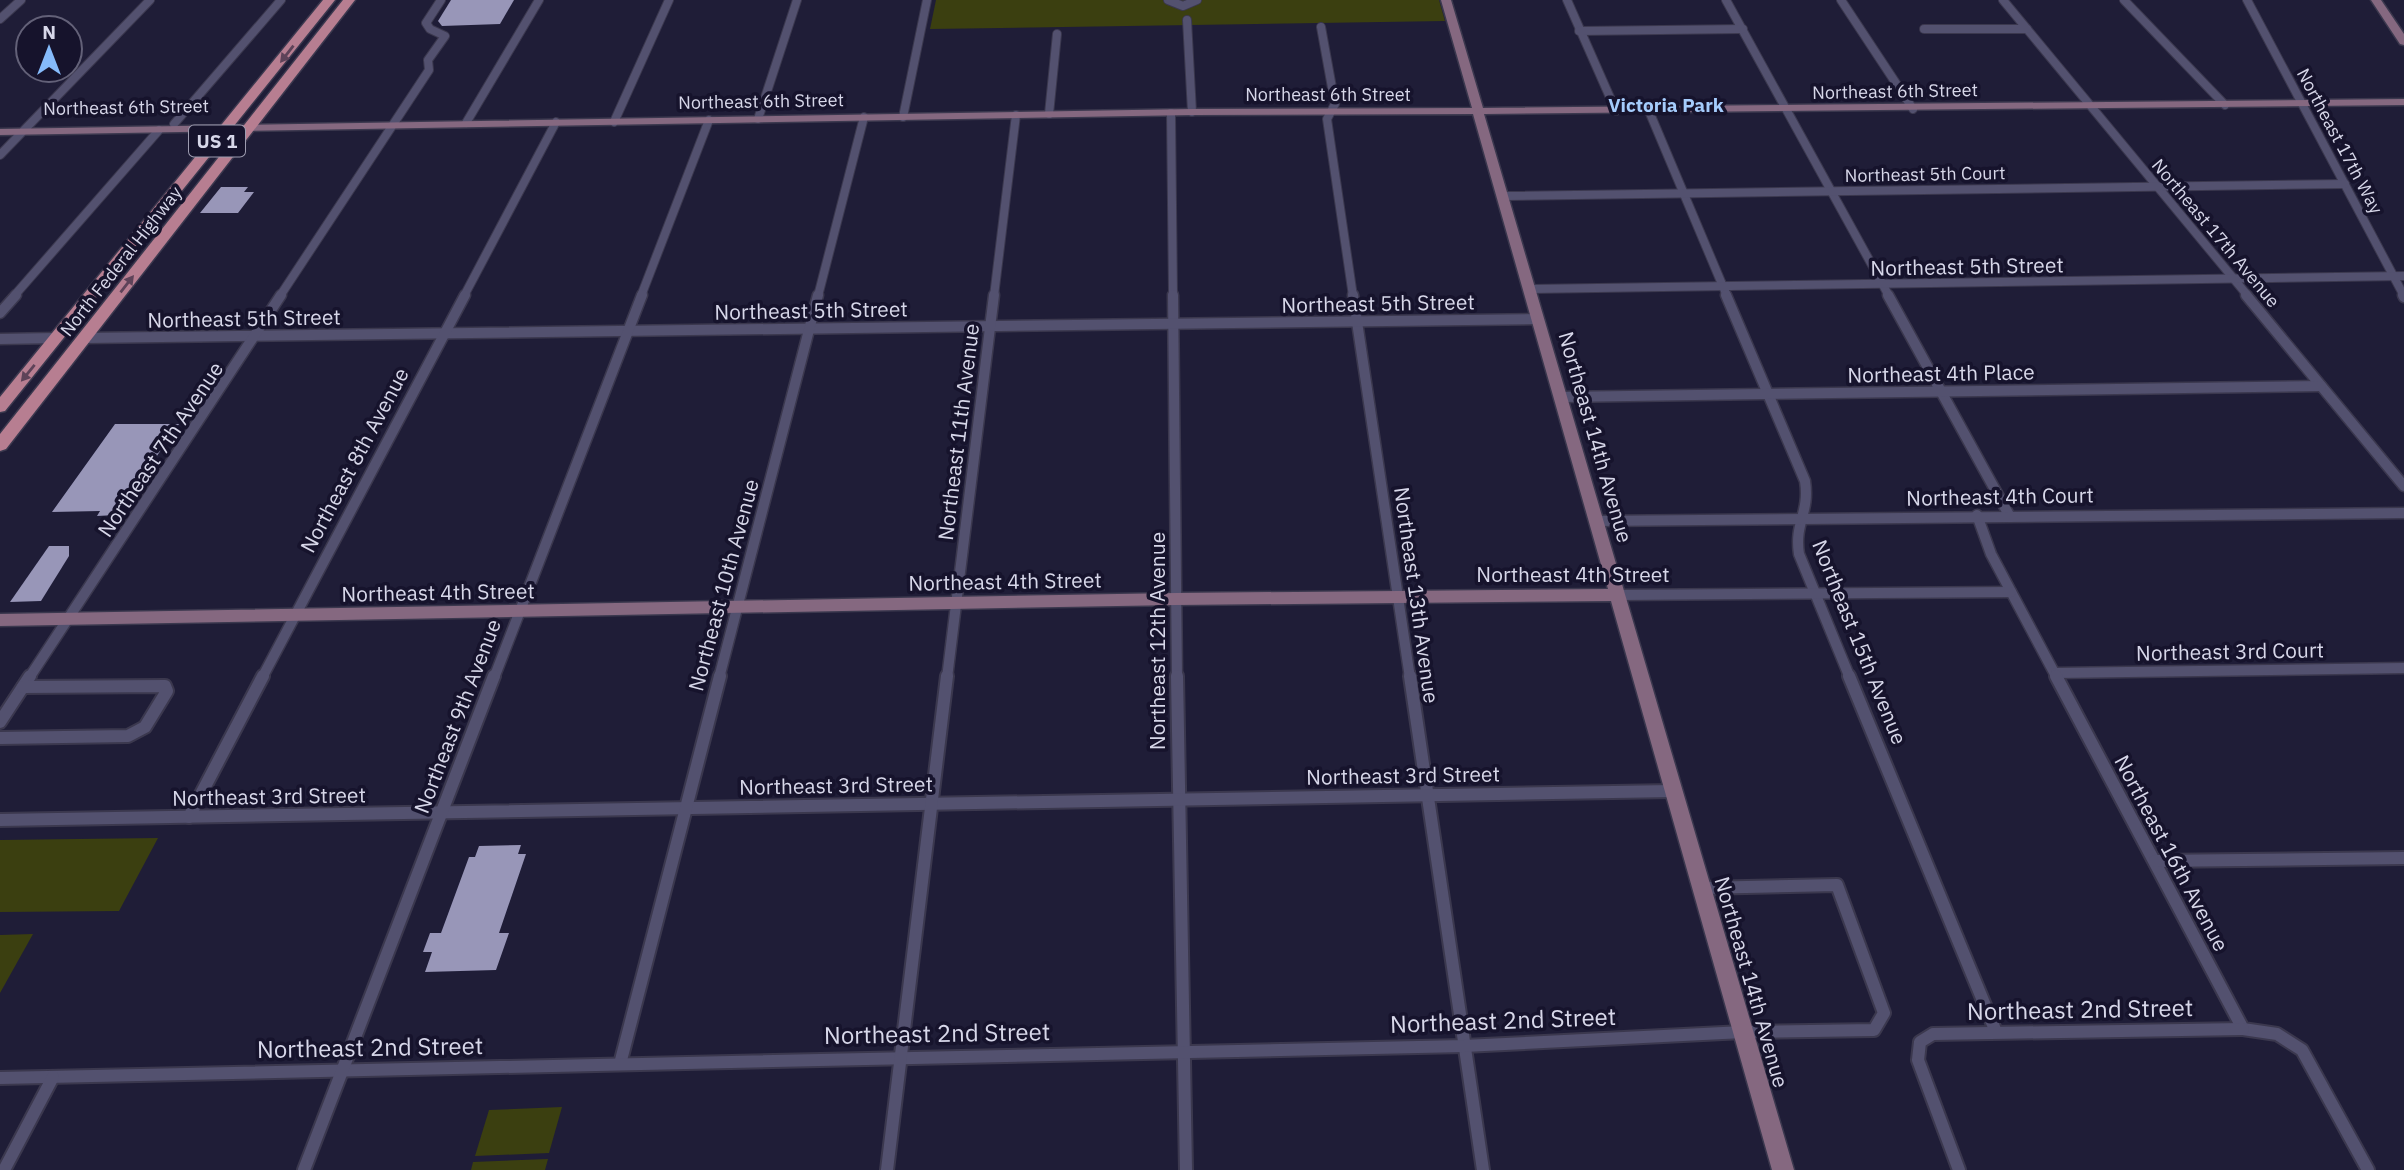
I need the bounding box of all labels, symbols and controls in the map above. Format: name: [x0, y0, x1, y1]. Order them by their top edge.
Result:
north arrow: [14, 14, 84, 84]
text: N: [42, 20, 56, 44]
one-way arrow: [279, 44, 294, 62]
street label: Northeast 17th Way: [2292, 64, 2388, 218]
street label: Northeast 6th Street: [1812, 78, 1978, 104]
street label: Northeast 6th Street: [1245, 83, 1411, 106]
street label: Northeast 6th Street: [678, 88, 844, 114]
district label: Victoria Park: [1608, 93, 1724, 117]
street label: Northeast 6th Street: [43, 94, 209, 120]
road number: US 1: [189, 125, 245, 156]
street label: Northeast 17th Avenue: [2147, 154, 2285, 312]
street label: Northeast 5th Court: [1844, 161, 2006, 187]
street label: North Federal Highway: [55, 181, 187, 341]
street label: Northeast 5th Street: [1870, 250, 2064, 282]
one-way arrow: [120, 276, 135, 294]
street label: Northeast 5th Street: [1281, 287, 1475, 319]
street label: Northeast 5th Street: [714, 294, 908, 326]
street label: Northeast 5th Street: [147, 302, 341, 334]
street label: Northeast 11th Avenue: [931, 322, 985, 542]
street label: Northeast 14th Avenue: [1552, 328, 1640, 546]
street label: Northeast 7th Avenue: [91, 356, 229, 542]
street label: Northeast 4th Place: [1847, 357, 2035, 389]
street label: Northeast 8th Avenue: [293, 363, 415, 557]
one-way arrow: [21, 364, 36, 381]
street label: Northeast 10th Avenue: [681, 476, 765, 694]
street label: Northeast 4th Court: [1906, 480, 2094, 512]
street label: Northeast 13th Avenue: [1388, 485, 1446, 705]
street label: Northeast 12th Avenue: [1143, 532, 1171, 750]
street label: Northeast 15th Avenue: [1806, 535, 1914, 749]
street label: Northeast 4th Street: [1476, 560, 1670, 588]
street label: Northeast 4th Street: [908, 565, 1102, 597]
street label: Northeast 4th Street: [341, 576, 535, 608]
street label: Northeast 9th Avenue: [407, 615, 507, 817]
street label: Northeast 3rd Court: [2136, 635, 2324, 667]
street label: Northeast 16th Avenue: [2108, 750, 2236, 956]
street label: Northeast 3rd Street: [1306, 759, 1500, 791]
street label: Northeast 3rd Street: [739, 769, 933, 801]
street label: Northeast 3rd Street: [172, 780, 366, 812]
street label: Northeast 14th Avenue: [1708, 873, 1796, 1091]
street label: Northeast 2nd Street: [1967, 991, 2193, 1027]
street label: Northeast 2nd Street: [1389, 1000, 1617, 1040]
street label: Northeast 2nd Street: [824, 1015, 1050, 1051]
street label: Northeast 2nd Street: [257, 1029, 483, 1065]

